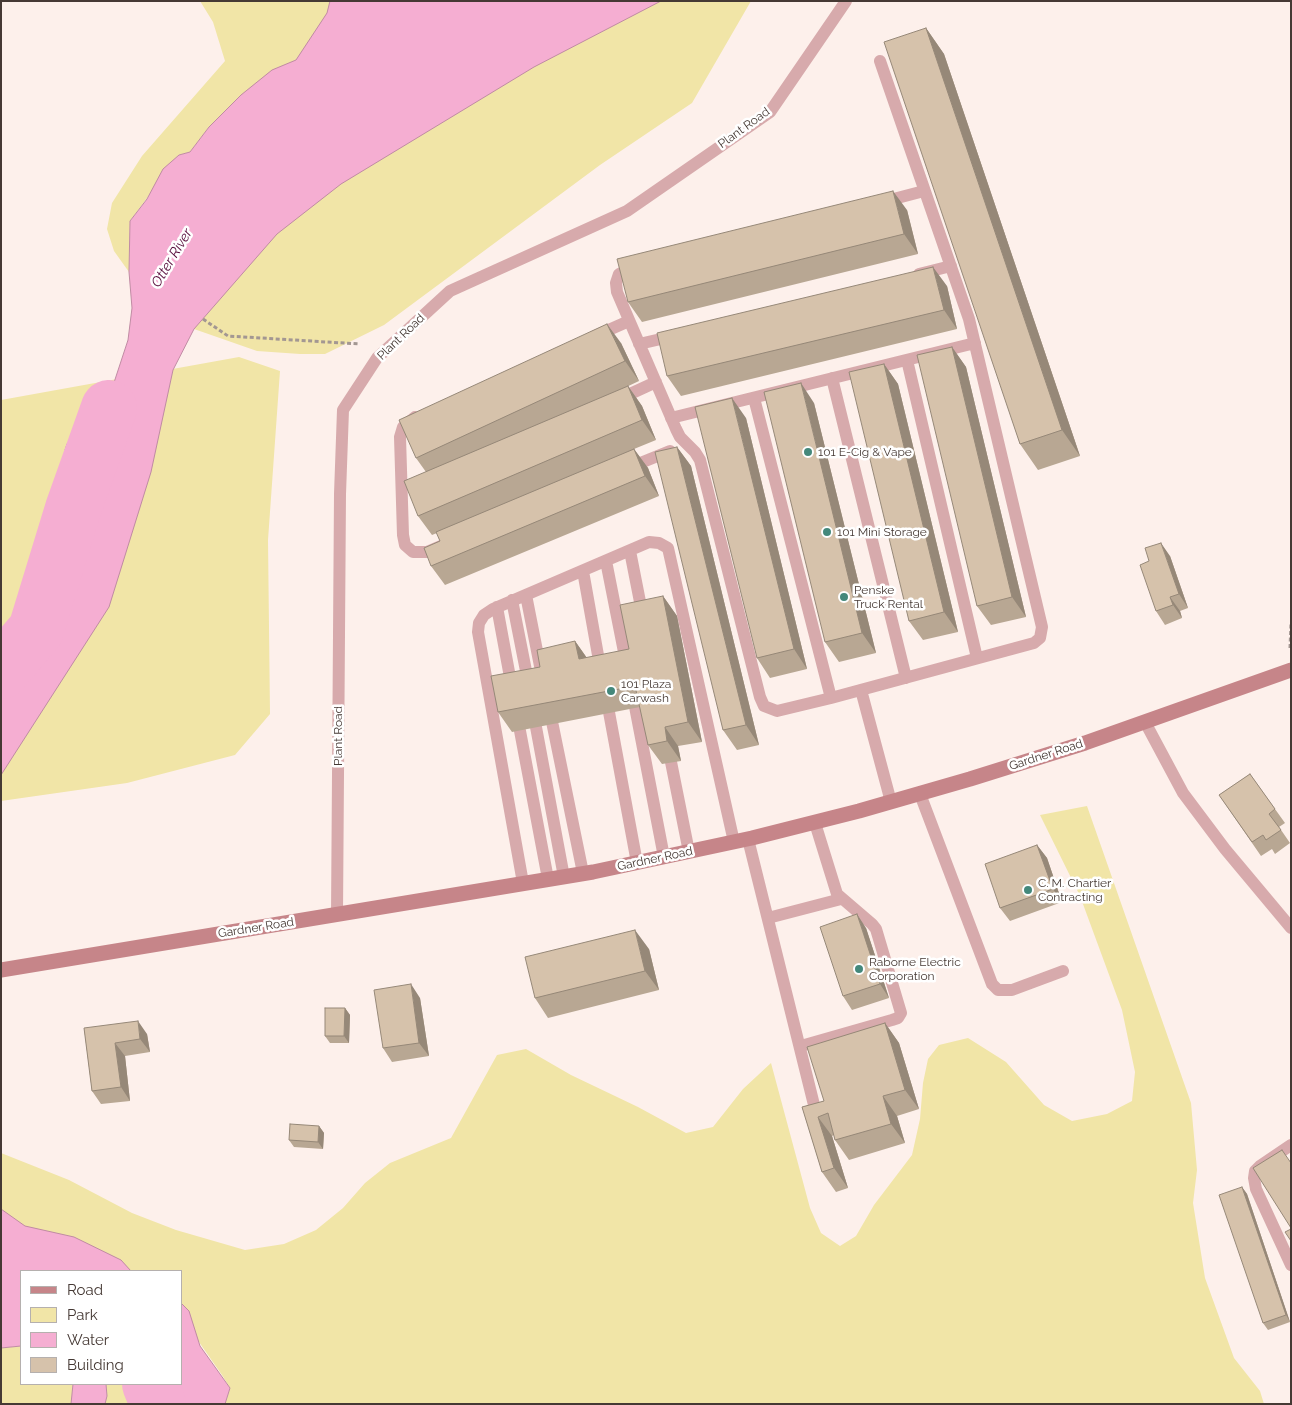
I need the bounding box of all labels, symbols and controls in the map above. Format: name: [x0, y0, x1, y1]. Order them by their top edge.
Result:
street label: Plant Road: [715, 105, 773, 151]
water label: Otter River: [148, 226, 196, 290]
street label: Plant Road: [374, 311, 428, 363]
place label: 101 E-Cig & Vape: [818, 445, 912, 459]
marker: 101 E-Cig & Vape: [802, 446, 814, 458]
place label: 101 Mini Storage: [837, 525, 927, 539]
marker: 101 Mini Storage: [821, 526, 833, 538]
place label: Penske Truck Rental: [854, 583, 923, 611]
marker: Penske Truck Rental: [838, 591, 850, 603]
place label: 101 Plaza Carwash: [621, 677, 671, 705]
marker: 101 Plaza Carwash: [605, 685, 617, 697]
street label: Plant Road: [331, 706, 345, 766]
street label: Gardner Road: [1007, 736, 1085, 774]
street label: Gardner Road: [616, 844, 694, 874]
place label: C. M. Chartier Contracting: [1038, 876, 1111, 904]
marker: C. M. Chartier Contracting: [1022, 884, 1034, 896]
street label: Gardner Road: [217, 915, 295, 941]
place label: Raborne Electric Corporation: [869, 955, 961, 983]
marker: Raborne Electric Corporation: [853, 963, 865, 975]
legend: [20, 1270, 182, 1385]
text: Road: [67, 1281, 103, 1299]
text: Park: [67, 1306, 98, 1324]
text: Water: [67, 1331, 109, 1349]
text: Building: [67, 1356, 124, 1374]

